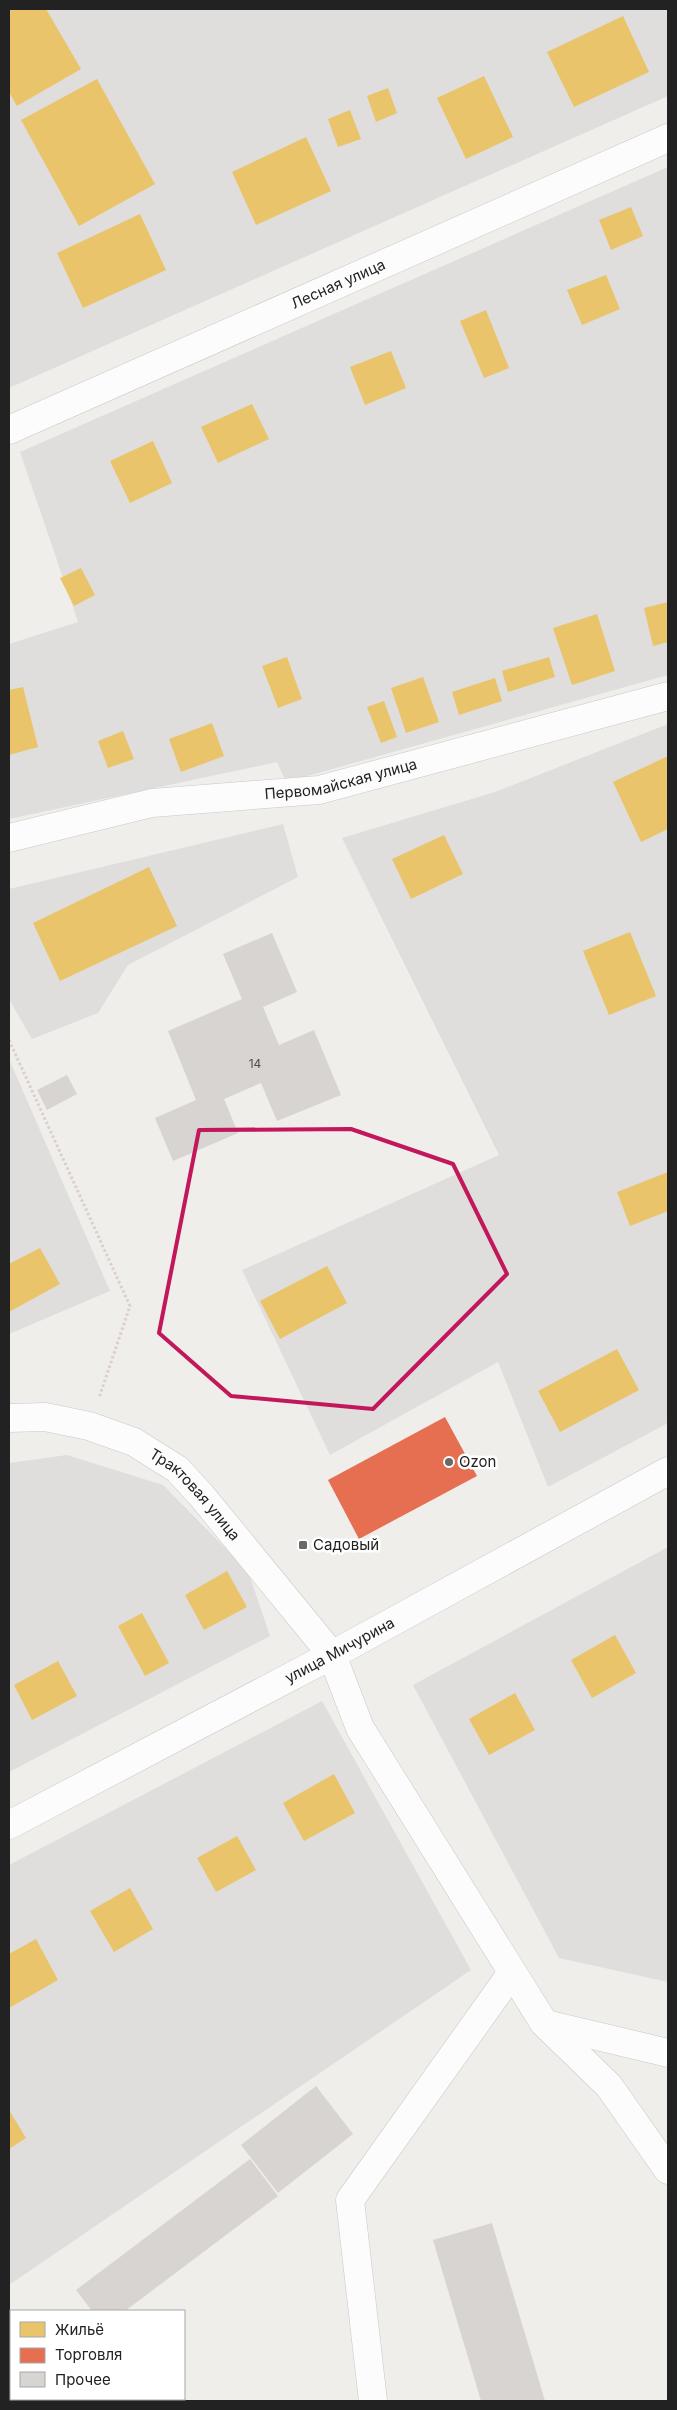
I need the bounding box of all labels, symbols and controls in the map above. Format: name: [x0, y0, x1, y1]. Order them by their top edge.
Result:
street label: Лесная улица: [288, 255, 388, 313]
street label: Первомайская улица: [264, 754, 419, 803]
house number: 14: [249, 1056, 262, 1071]
street label: Трактовая улица: [146, 1444, 245, 1544]
place label: Ozon: [459, 1452, 496, 1471]
marker: Ozon: [443, 1456, 455, 1468]
place label: Садовый: [313, 1535, 379, 1554]
marker: Садовый: [297, 1539, 309, 1551]
street label: улица Мичурина: [282, 1613, 398, 1687]
legend: [10, 2310, 185, 2400]
text: Жильё: [55, 2320, 104, 2339]
text: Торговля: [55, 2345, 122, 2364]
text: Прочее: [55, 2370, 111, 2389]

